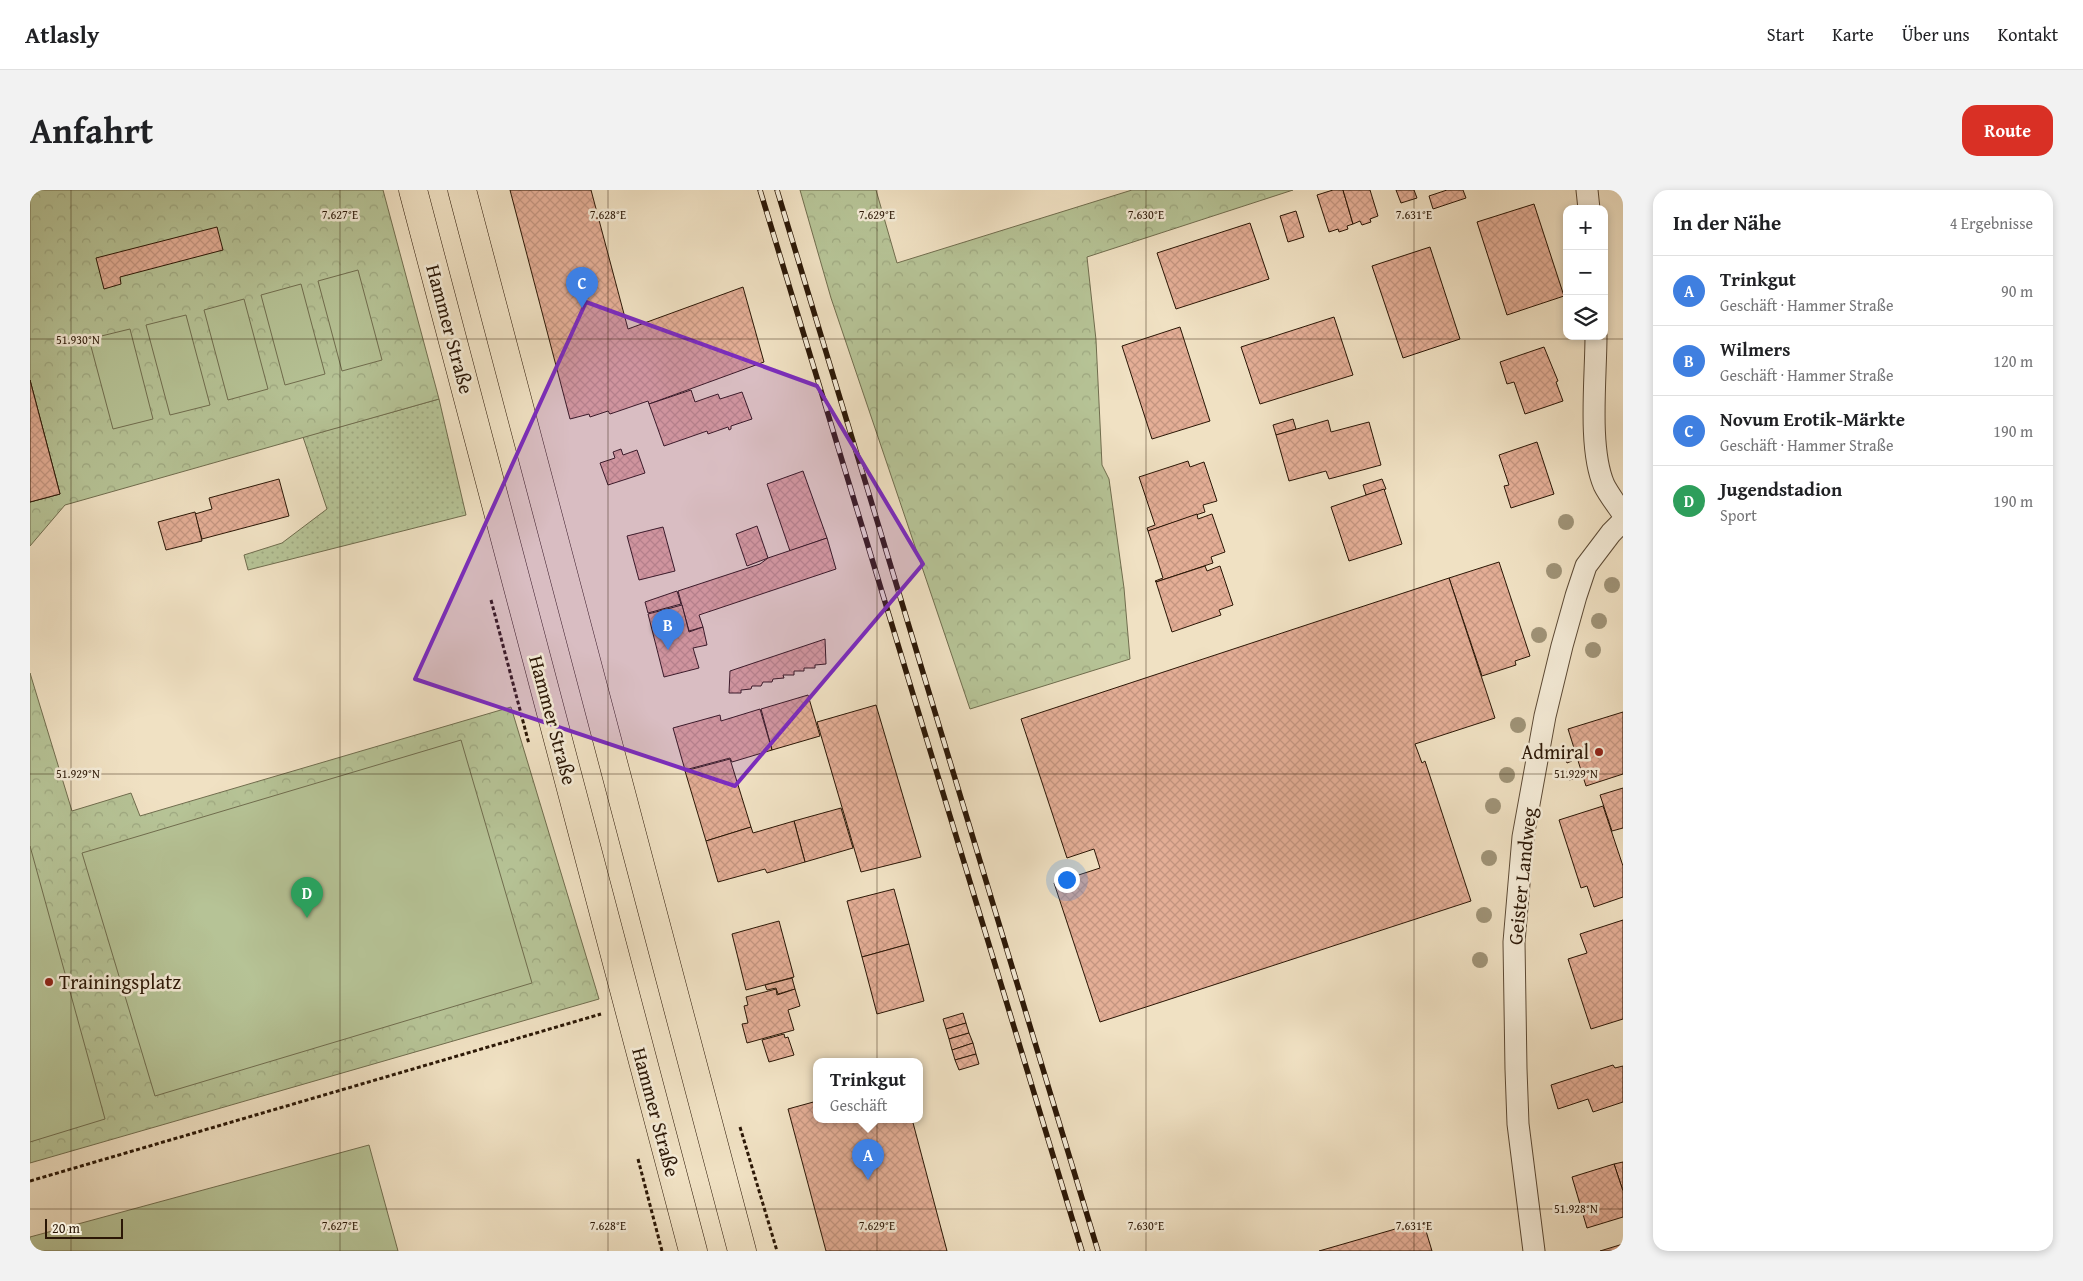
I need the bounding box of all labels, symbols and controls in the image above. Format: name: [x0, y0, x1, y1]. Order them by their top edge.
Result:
text: Atlasly: [25, 17, 99, 52]
text: Start: [1767, 21, 1804, 48]
text: Karte: [1832, 21, 1874, 48]
text: Über uns: [1902, 21, 1970, 48]
text: Kontakt: [1998, 21, 2058, 48]
text: Anfahrt: [30, 105, 153, 156]
button: Route: [1962, 105, 2053, 156]
map controls: [1563, 205, 1608, 340]
button: +: [1563, 205, 1608, 250]
text: 7.627°E: [322, 206, 358, 223]
text: 7.628°E: [590, 206, 626, 223]
text: 7.629°E: [859, 206, 895, 223]
text: 7.630°E: [1128, 206, 1164, 223]
text: 7.631°E: [1396, 206, 1432, 223]
text: In der Nähe: [1673, 207, 1781, 238]
text: 4 Ergebnisse: [1950, 211, 2033, 235]
button: −: [1563, 250, 1608, 295]
street label: Hammer Straße: [419, 261, 482, 397]
text: Trinkgut: [1720, 265, 1796, 293]
pin: C: [566, 267, 598, 308]
text: A: [1684, 279, 1694, 303]
text: 90 m: [2001, 279, 2033, 303]
text: Geschäft · Hammer Straße: [1720, 293, 1893, 317]
button: layers: [1563, 295, 1608, 340]
text: 51.930°N: [56, 331, 100, 348]
text: Wilmers: [1720, 335, 1790, 363]
text: B: [1684, 349, 1694, 373]
text: 120 m: [1993, 349, 2033, 373]
text: Geschäft · Hammer Straße: [1720, 363, 1893, 387]
text: Novum Erotik-Märkte: [1720, 405, 1905, 433]
text: C: [1684, 419, 1694, 443]
text: 190 m: [1993, 419, 2033, 443]
text: Geschäft · Hammer Straße: [1720, 433, 1893, 457]
text: Jugendstadion: [1720, 475, 1842, 503]
text: D: [1684, 489, 1694, 513]
text: 190 m: [1993, 489, 2033, 513]
text: Sport: [1720, 503, 1757, 527]
pin: B: [652, 609, 684, 650]
street label: Hammer Straße: [522, 652, 585, 788]
place label: Admiral: [1521, 737, 1589, 766]
marker: Admiral: [1593, 746, 1605, 758]
text: 51.929°N: [56, 765, 100, 782]
text: 51.929°N: [1554, 765, 1598, 782]
street label: Geister Landweg: [1500, 806, 1543, 946]
your location: [1054, 867, 1080, 893]
pin: D: [291, 877, 323, 918]
place label: Trainingsplatz: [59, 967, 181, 996]
marker: Trainingsplatz: [43, 976, 55, 988]
street label: Hammer Straße: [625, 1044, 688, 1180]
popup: [813, 1058, 923, 1123]
text: Trinkgut: [830, 1065, 906, 1093]
text: Geschäft: [830, 1093, 887, 1117]
pin: A: [852, 1139, 884, 1180]
text: 51.928°N: [1554, 1200, 1598, 1217]
scale bar: [45, 1216, 122, 1239]
text: 7.627°E: [322, 1217, 358, 1234]
text: 7.628°E: [590, 1217, 626, 1234]
text: 7.629°E: [859, 1217, 895, 1234]
text: 7.630°E: [1128, 1217, 1164, 1234]
text: 7.631°E: [1396, 1217, 1432, 1234]
text: 20 m: [52, 1218, 80, 1238]

